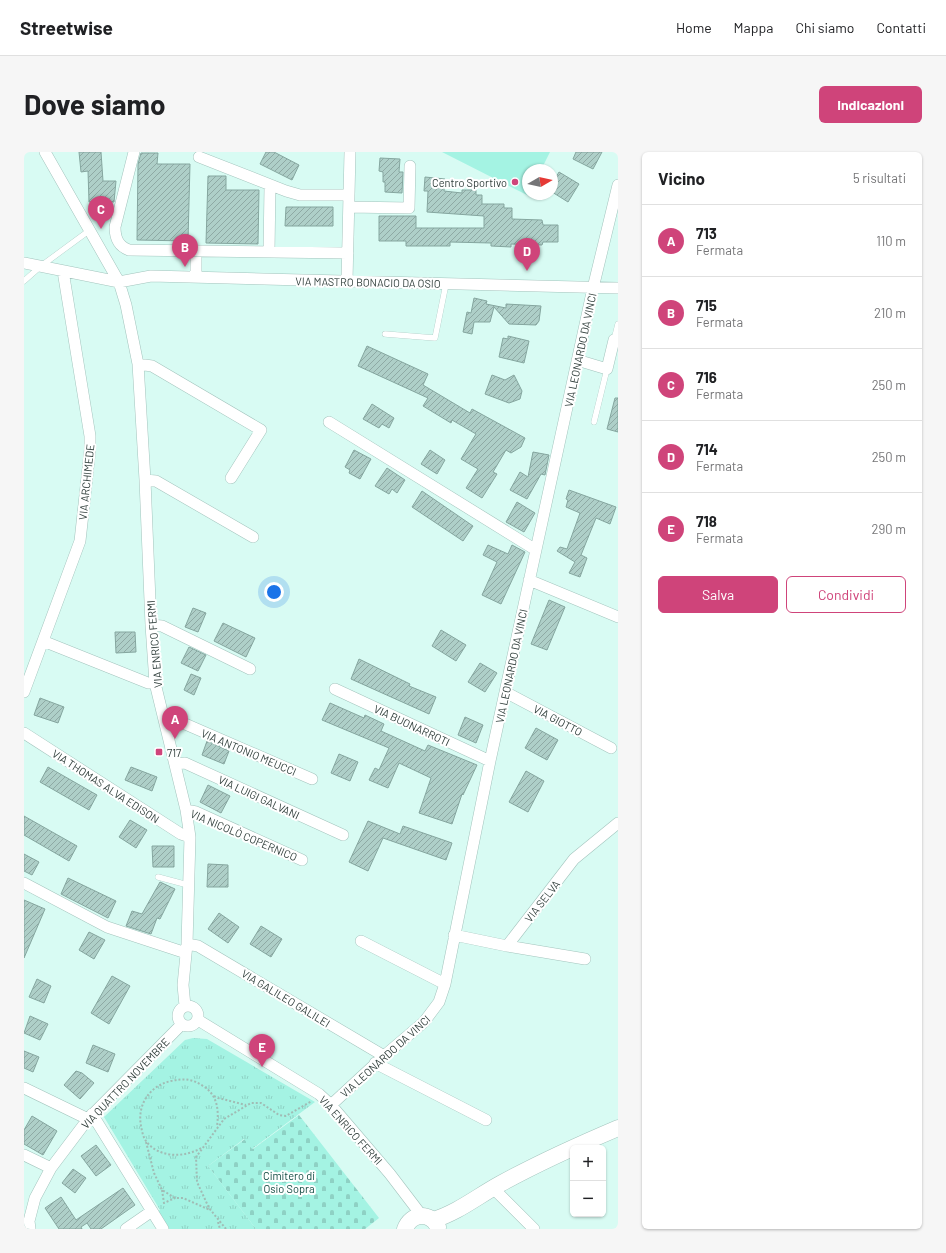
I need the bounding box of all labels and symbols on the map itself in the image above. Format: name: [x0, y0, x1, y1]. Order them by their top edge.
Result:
north arrow: [522, 164, 558, 200]
place label: Centro Sportivo: [432, 176, 507, 189]
marker: Centro Sportivo: [510, 177, 520, 187]
pin: C: [88, 196, 114, 229]
pin: B: [172, 234, 198, 267]
pin: D: [514, 238, 540, 271]
street label: VIA MASTRO BONACIO DA OSIO: [295, 274, 441, 290]
street label: VIA LEONARDO DA VINCI: [562, 292, 598, 408]
street label: VIA ARCHIMEDE: [76, 443, 96, 521]
your location: [264, 582, 284, 602]
street label: VIA ENRICO FERMI: [144, 600, 164, 688]
street label: VIA LEONARDO DA VINCI: [493, 608, 529, 724]
street label: VIA BUONARROTI: [372, 702, 452, 748]
street label: VIA GIOTTO: [531, 702, 585, 738]
pin: A: [162, 706, 188, 739]
street label: VIA ANTONIO MEUCCI: [200, 726, 298, 778]
street label: VIA THOMAS ALVA EDISON: [50, 746, 162, 826]
place label: 717: [167, 746, 181, 759]
marker: 717: [154, 747, 164, 757]
street label: VIA LUIGI GALVANI: [216, 773, 302, 821]
street label: VIA NICOLÒ COPERNICO: [189, 807, 299, 863]
street label: VIA SELVA: [522, 877, 563, 924]
street label: VIA GALILEO GALILEI: [239, 966, 333, 1030]
street label: VIA LEONARDO DA VINCI: [337, 1012, 433, 1100]
pin: E: [249, 1034, 275, 1067]
street label: VIA QUATTRO NOVEMBRE: [78, 1035, 172, 1131]
street label: VIA ENRICO FERMI: [317, 1093, 385, 1167]
park label: Cimitero di Osio Sopra: [263, 1169, 315, 1195]

